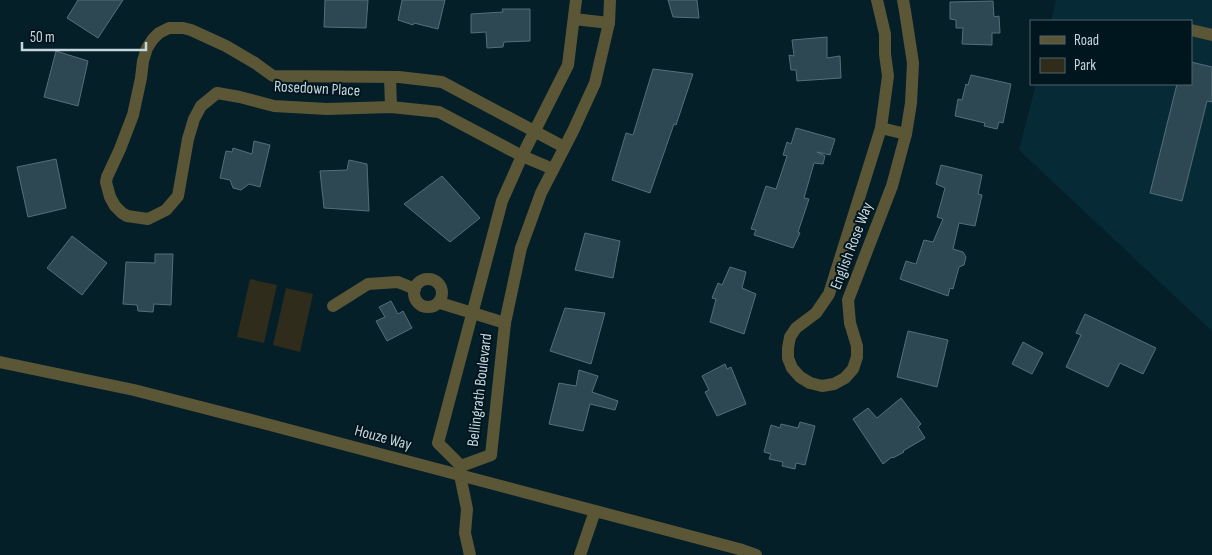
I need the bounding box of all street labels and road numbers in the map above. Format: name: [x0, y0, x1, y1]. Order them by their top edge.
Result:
street label: Rosedown Place: [273, 77, 361, 101]
street label: English Rose Way: [827, 200, 877, 292]
street label: Bellingrath Boulevard: [464, 332, 496, 448]
street label: Houze Way: [352, 421, 414, 455]

